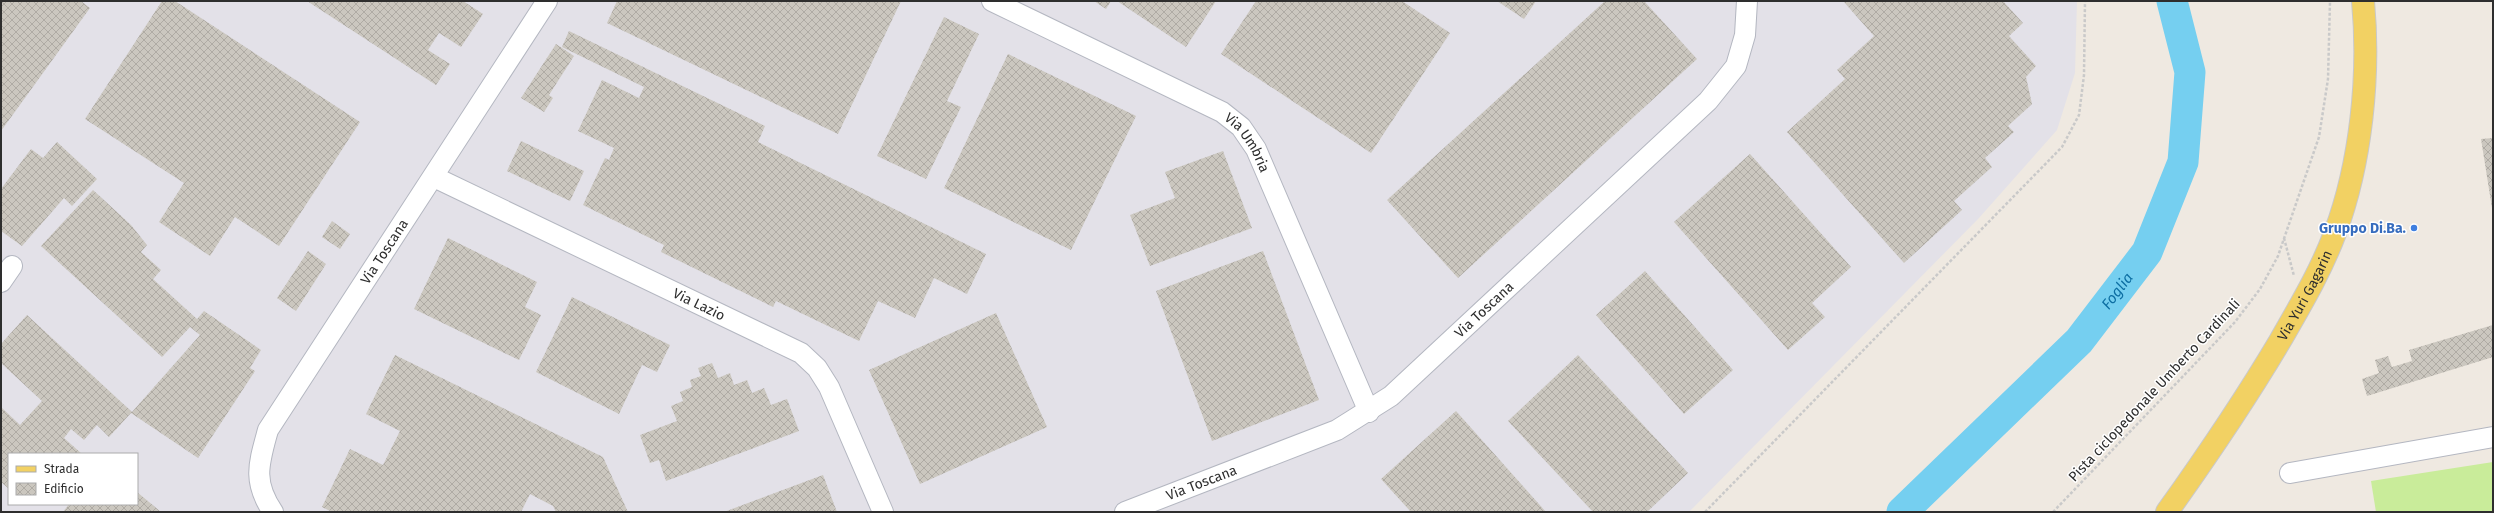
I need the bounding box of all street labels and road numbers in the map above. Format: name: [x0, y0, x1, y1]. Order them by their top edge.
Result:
street label: Via Umbria: [1221, 109, 1273, 175]
street label: Via Toscana: [357, 216, 412, 287]
street label: Via Yuri Gagarin: [2274, 248, 2336, 344]
street label: Via Toscana: [1451, 278, 1517, 341]
street label: Via Lazio: [670, 285, 728, 324]
street label: Pista ciclopedonale Umberto Cardinali: [2065, 295, 2244, 485]
street label: Via Toscana: [1164, 462, 1239, 504]

